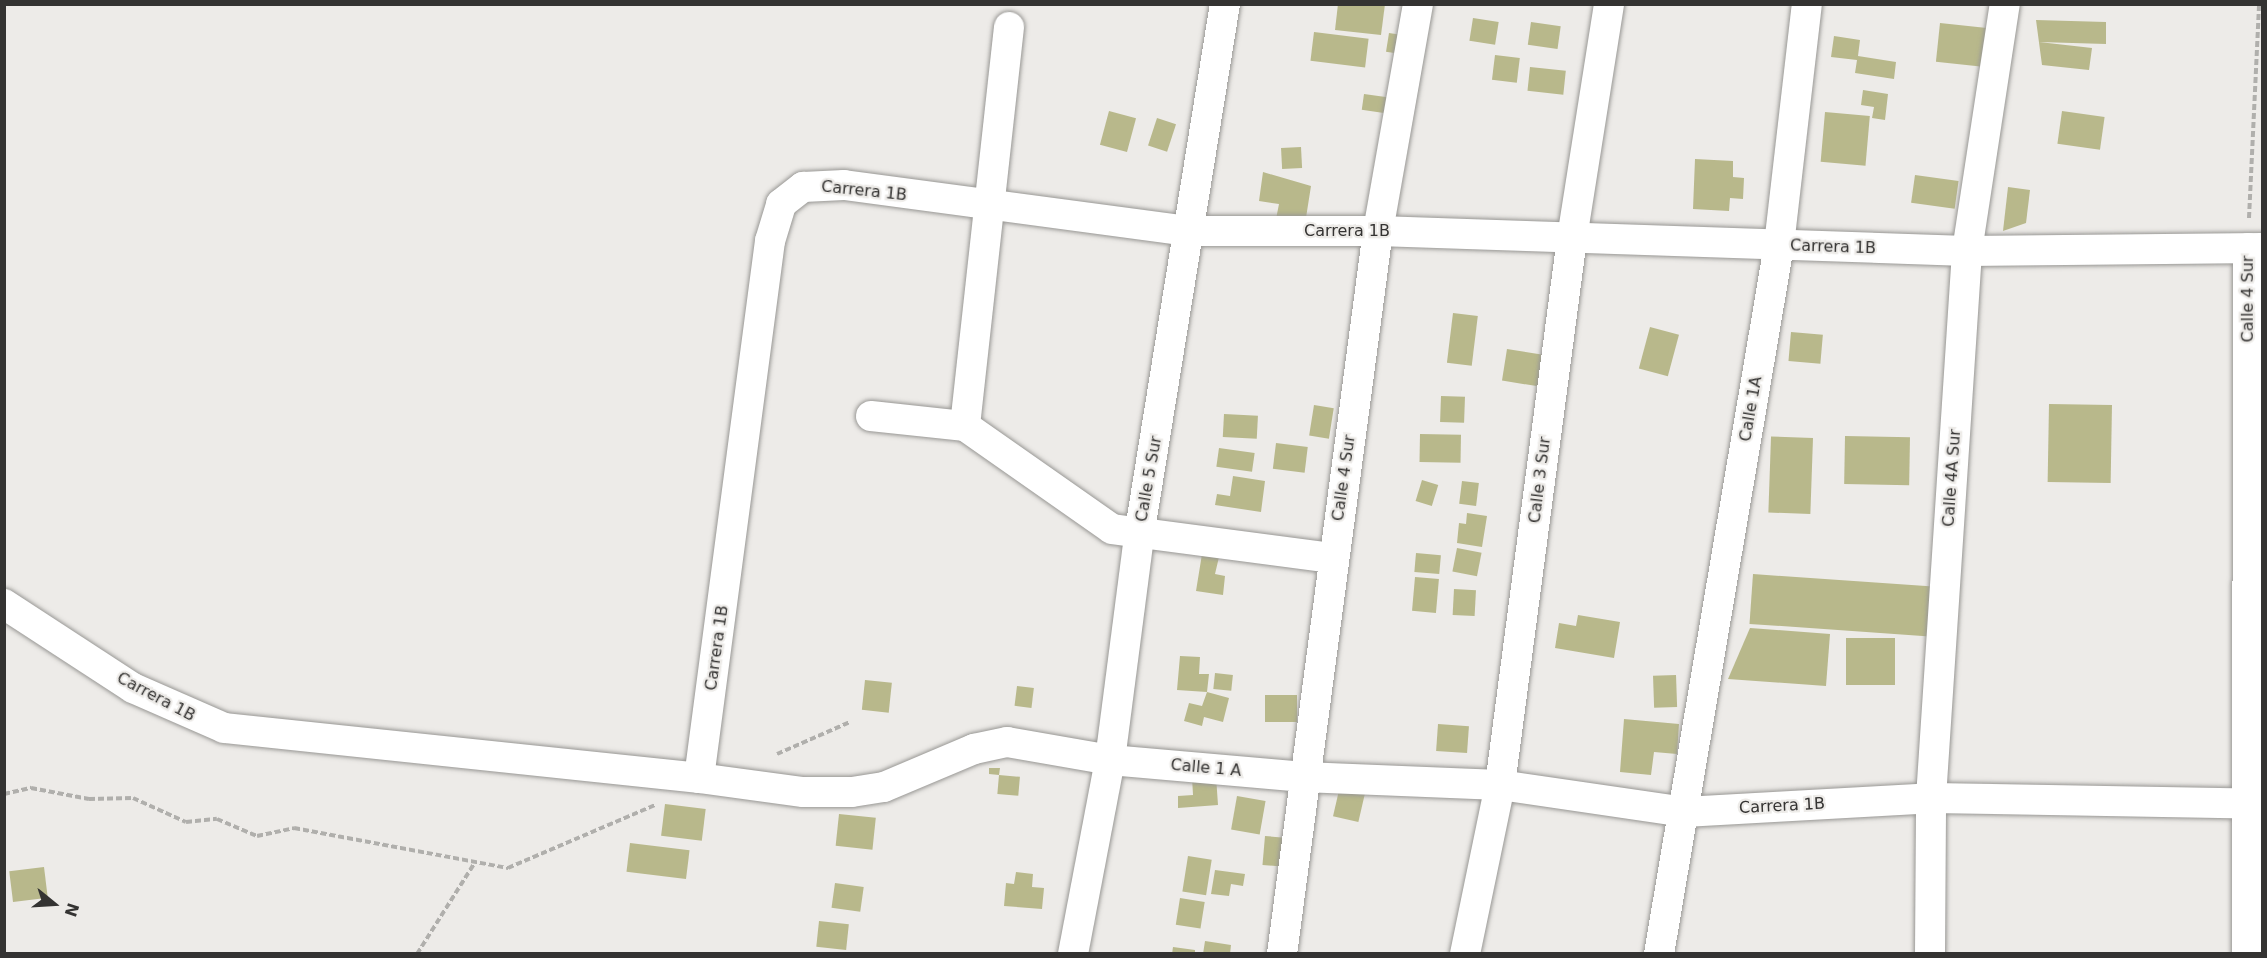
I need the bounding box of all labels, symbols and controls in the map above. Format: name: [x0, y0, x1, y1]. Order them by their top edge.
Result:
street label: Carrera 1B: [820, 177, 908, 205]
street label: Carrera 1B: [1304, 221, 1390, 241]
street label: Carrera 1B: [1790, 236, 1876, 258]
street label: Calle 4 Sur: [2238, 256, 2258, 342]
street label: Calle 1A: [1736, 375, 1766, 443]
street label: Calle 4A Sur: [1939, 429, 1965, 527]
street label: Calle 4 Sur: [1328, 434, 1360, 522]
street label: Calle 5 Sur: [1132, 435, 1166, 523]
street label: Calle 3 Sur: [1525, 436, 1555, 524]
street label: Carrera 1B: [702, 604, 732, 692]
street label: Carrera 1B: [114, 668, 198, 726]
street label: Calle 1 A: [1170, 755, 1242, 781]
street label: Carrera 1B: [1739, 794, 1825, 818]
north arrow: [24, 874, 84, 934]
text: N: [60, 900, 83, 919]

